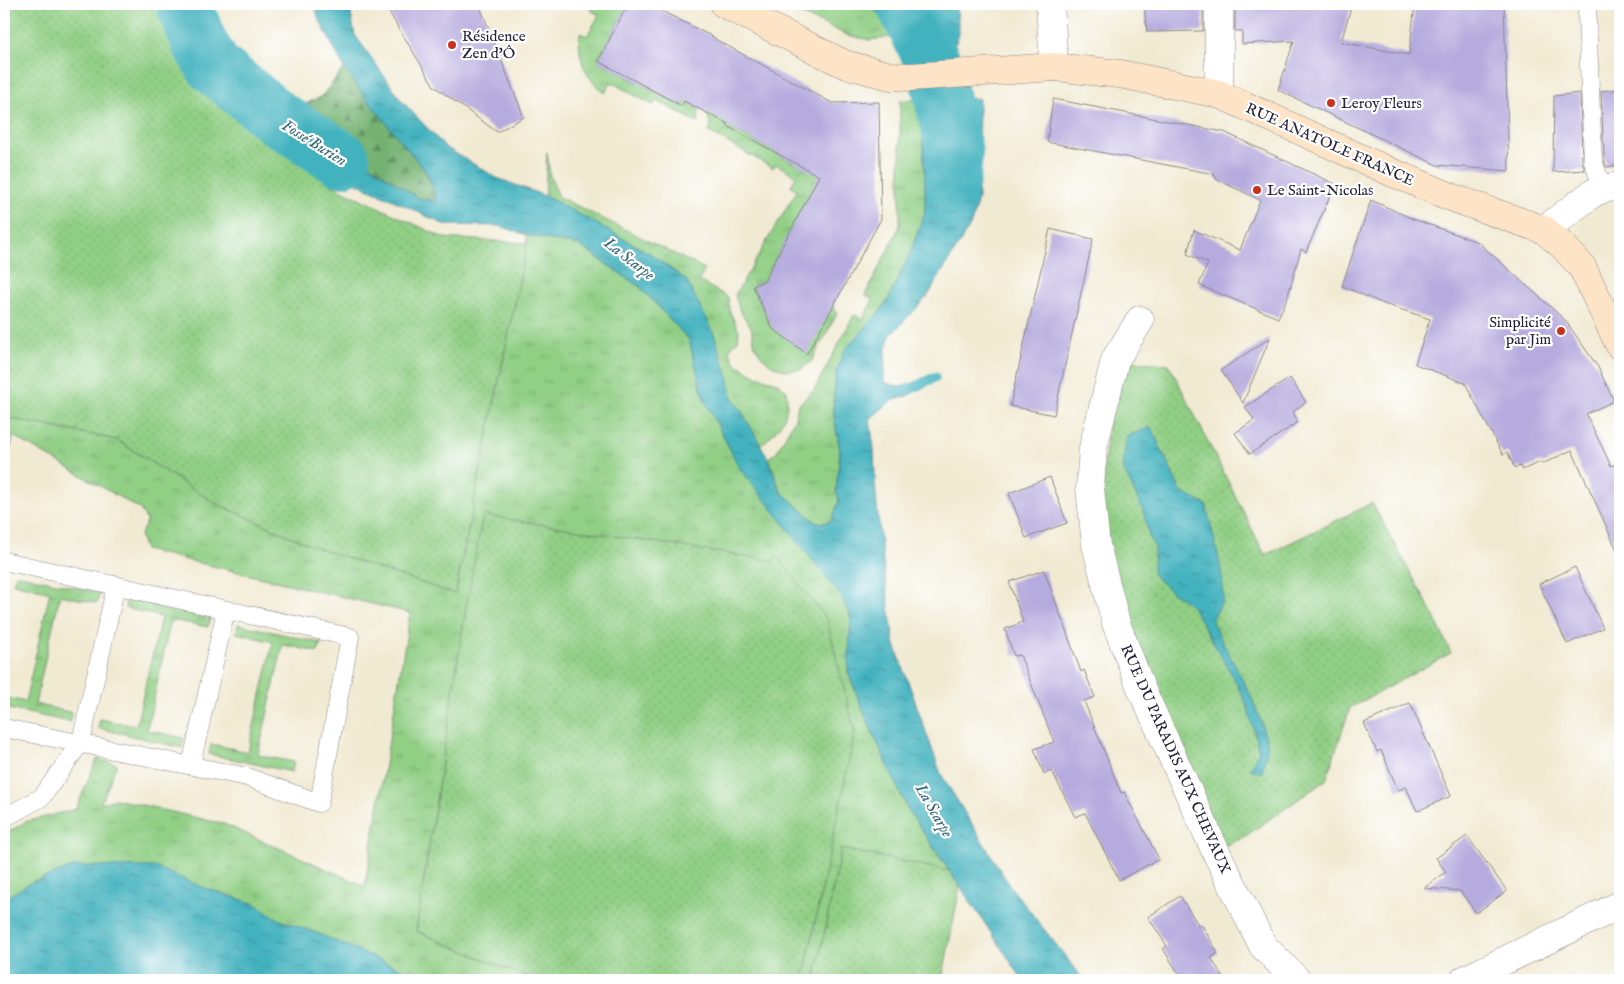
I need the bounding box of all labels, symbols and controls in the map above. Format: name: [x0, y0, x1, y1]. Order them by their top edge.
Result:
place label: Résidence Zen d'Ô: [462, 27, 526, 63]
marker: Résidence Zen d'Ô: [446, 39, 458, 51]
place label: Leroy Fleurs: [1341, 94, 1422, 113]
marker: Leroy Fleurs: [1325, 97, 1337, 109]
street label: RUE ANATOLE FRANCE: [1243, 99, 1417, 190]
water label: Fossé Burien: [278, 116, 350, 171]
place label: Le Saint-Nicolas: [1267, 181, 1373, 200]
marker: Le Saint-Nicolas: [1251, 184, 1263, 196]
water label: La Scarpe: [599, 233, 659, 286]
place label: Simplicité par Jim: [1489, 313, 1551, 349]
marker: Simplicité par Jim: [1555, 325, 1567, 337]
street label: RUE DU PARADIS AUX CHEVAUX: [1116, 641, 1235, 877]
water label: La Scarpe: [909, 780, 957, 842]

